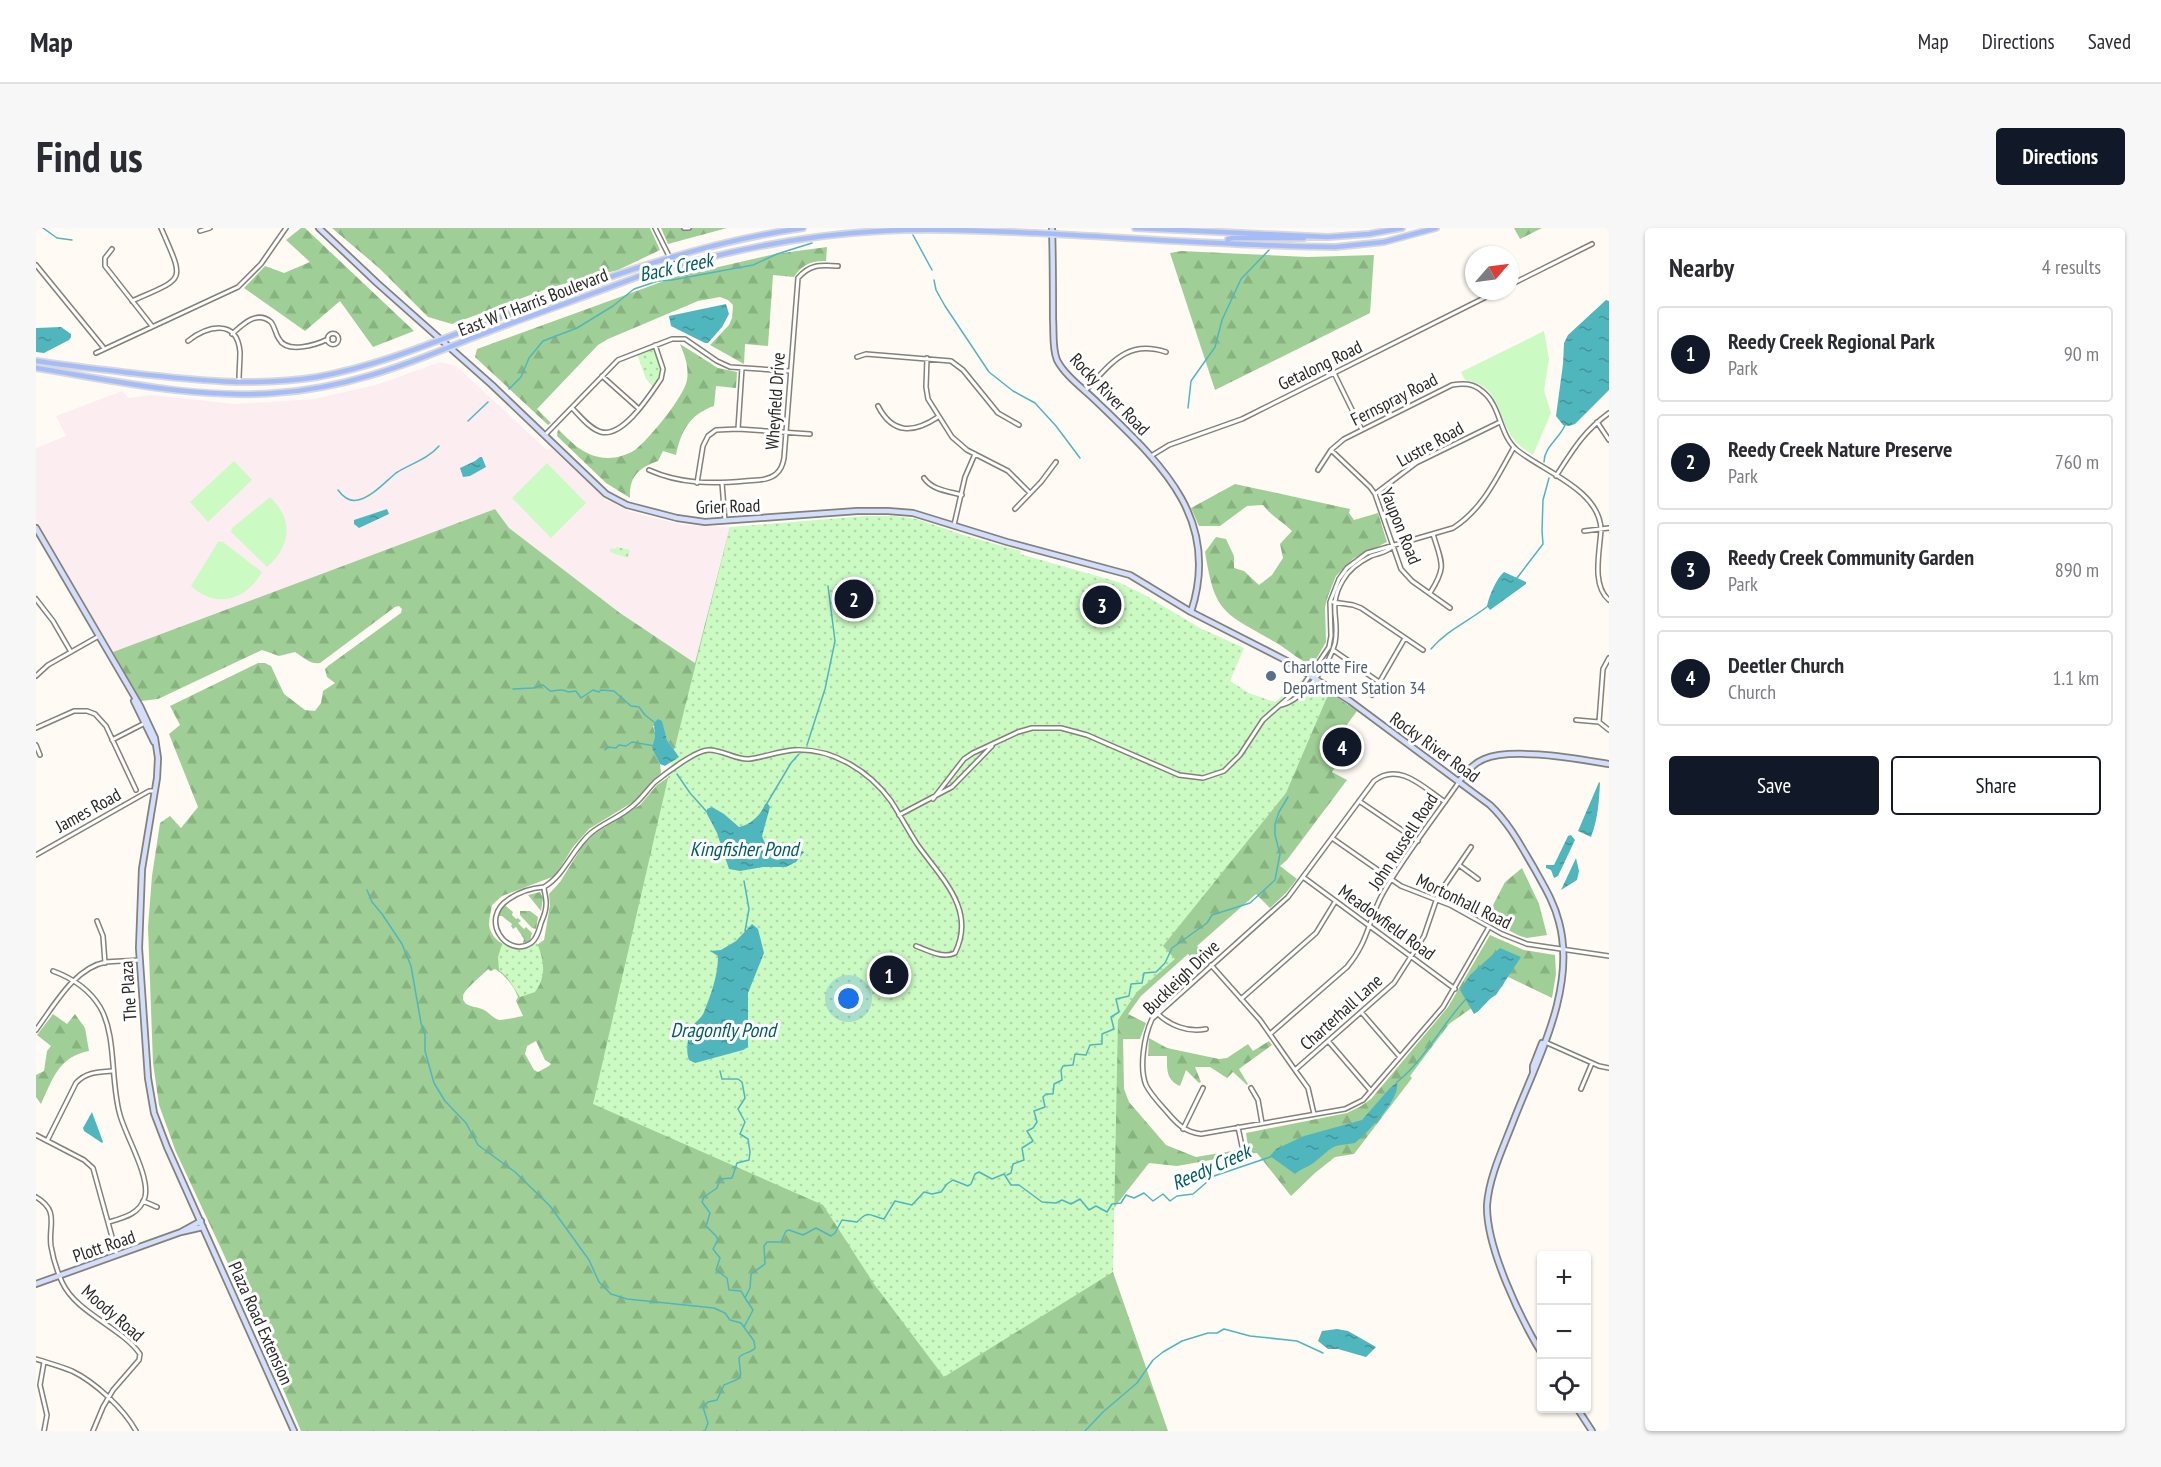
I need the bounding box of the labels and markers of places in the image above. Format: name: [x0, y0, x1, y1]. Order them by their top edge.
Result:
pin: 2: [834, 576, 874, 622]
pin: 3: [1082, 582, 1122, 628]
place label: Charlotte Fire Department Station 34: [1283, 655, 1425, 699]
marker: Charlotte Fire Department Station 34: [1264, 669, 1278, 683]
pin: 4: [1322, 724, 1362, 770]
pin: 1: [870, 952, 908, 998]

